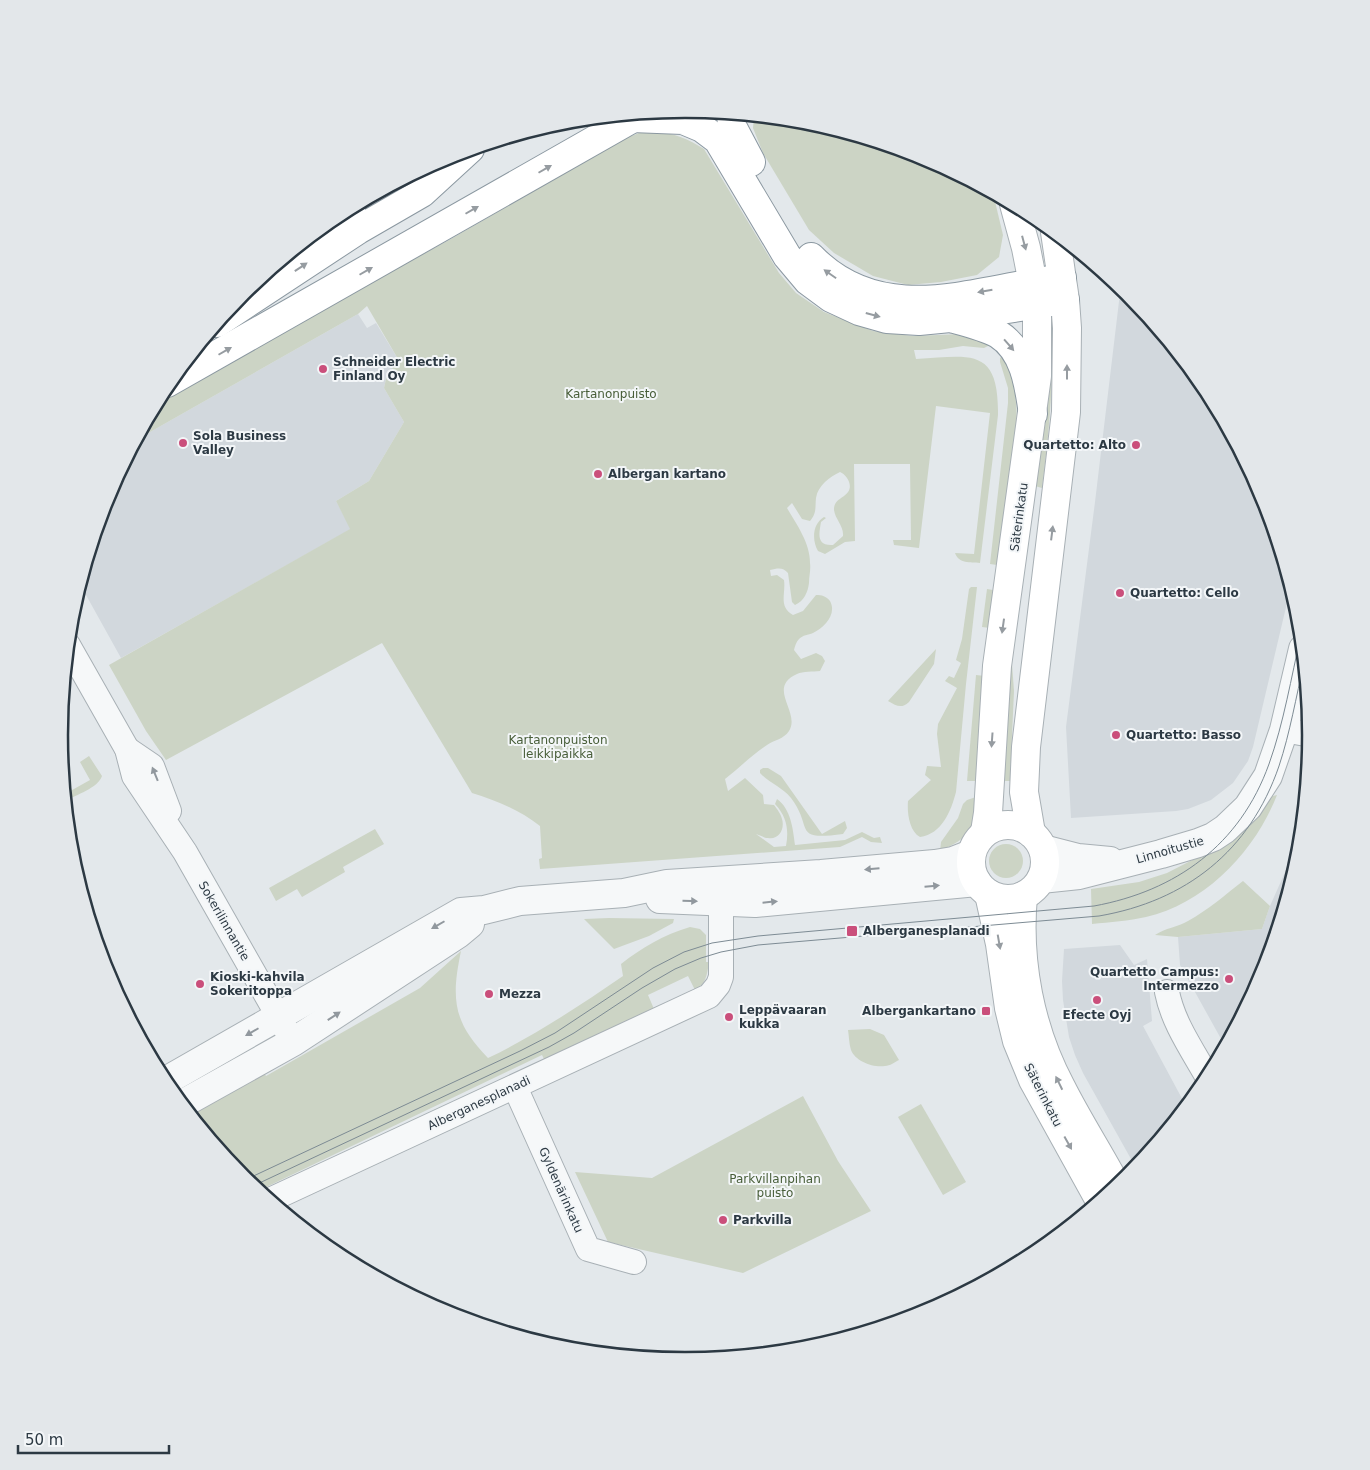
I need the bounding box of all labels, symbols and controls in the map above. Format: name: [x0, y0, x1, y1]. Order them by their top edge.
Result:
one-way arrow: [538, 164, 551, 173]
one-way arrow: [465, 206, 479, 215]
one-way arrow: [1021, 235, 1029, 250]
one-way arrow: [295, 262, 308, 272]
one-way arrow: [360, 266, 373, 275]
one-way arrow: [823, 269, 836, 279]
one-way arrow: [977, 288, 993, 296]
one-way arrow: [865, 311, 880, 319]
one-way arrow: [1003, 339, 1015, 351]
one-way arrow: [218, 346, 232, 355]
place label: Schneider Electric Finland Oy: [333, 355, 455, 383]
marker: Schneider Electric Finland Oy: [317, 363, 329, 375]
one-way arrow: [1063, 363, 1071, 379]
park label: Kartanonpuisto: [565, 387, 657, 401]
place label: Sola Business Valley: [193, 429, 286, 457]
marker: Sola Business Valley: [177, 437, 189, 449]
place label: Quartetto: Alto: [1023, 438, 1126, 452]
marker: Quartetto: Alto: [1130, 439, 1142, 451]
place label: Albergan kartano: [608, 467, 726, 481]
marker: Albergan kartano: [592, 468, 604, 480]
street label: Säterinkatu: [1007, 482, 1031, 552]
one-way arrow: [1048, 525, 1056, 541]
place label: Quartetto: Cello: [1130, 586, 1239, 600]
marker: Quartetto: Cello: [1114, 587, 1126, 599]
one-way arrow: [999, 618, 1007, 634]
place label: Quartetto: Basso: [1126, 728, 1241, 742]
marker: Quartetto: Basso: [1110, 729, 1122, 741]
park label: Kartanonpuiston leikkipaikka: [508, 733, 608, 761]
one-way arrow: [987, 733, 995, 749]
one-way arrow: [151, 766, 159, 781]
street label: Linnoitustie: [1134, 834, 1206, 866]
one-way arrow: [864, 866, 880, 874]
street label: Sokerilinnantie: [196, 879, 252, 963]
one-way arrow: [924, 882, 940, 890]
one-way arrow: [682, 897, 698, 905]
one-way arrow: [762, 898, 778, 906]
one-way arrow: [432, 920, 445, 929]
marker: Alberganesplanadi: [845, 924, 859, 938]
place label: Alberganesplanadi: [863, 924, 990, 938]
one-way arrow: [995, 934, 1003, 950]
place label: Quartetto Campus: Intermezzo: [1090, 965, 1219, 993]
place label: Kioski-kahvila Sokeritoppa: [210, 970, 305, 998]
marker: Quartetto Campus: Intermezzo: [1223, 973, 1235, 985]
marker: Kioski-kahvila Sokeritoppa: [194, 978, 206, 990]
place label: Mezza: [499, 987, 541, 1001]
marker: Mezza: [483, 988, 495, 1000]
marker: Efecte Oyj: [1091, 994, 1103, 1006]
place label: Leppävaaran kukka: [739, 1003, 827, 1031]
place label: Albergankartano: [862, 1004, 976, 1018]
marker: Albergankartano: [980, 1005, 992, 1017]
place label: Efecte Oyj: [1063, 1008, 1131, 1022]
one-way arrow: [327, 1011, 340, 1020]
marker: Leppävaaran kukka: [723, 1011, 735, 1023]
one-way arrow: [245, 1028, 259, 1037]
street label: Säterinkatu: [1021, 1061, 1065, 1129]
street label: Alberganesplanadi: [425, 1073, 533, 1133]
one-way arrow: [1055, 1076, 1063, 1090]
one-way arrow: [1063, 1136, 1072, 1149]
street label: Gyldenärinkatu: [536, 1145, 586, 1235]
park label: Parkvillanpihan puisto: [729, 1172, 821, 1200]
place label: Parkvilla: [733, 1213, 792, 1227]
marker: Parkvilla: [717, 1214, 729, 1226]
scale bar: [18, 1422, 169, 1454]
text: 50 m: [25, 1431, 63, 1449]

